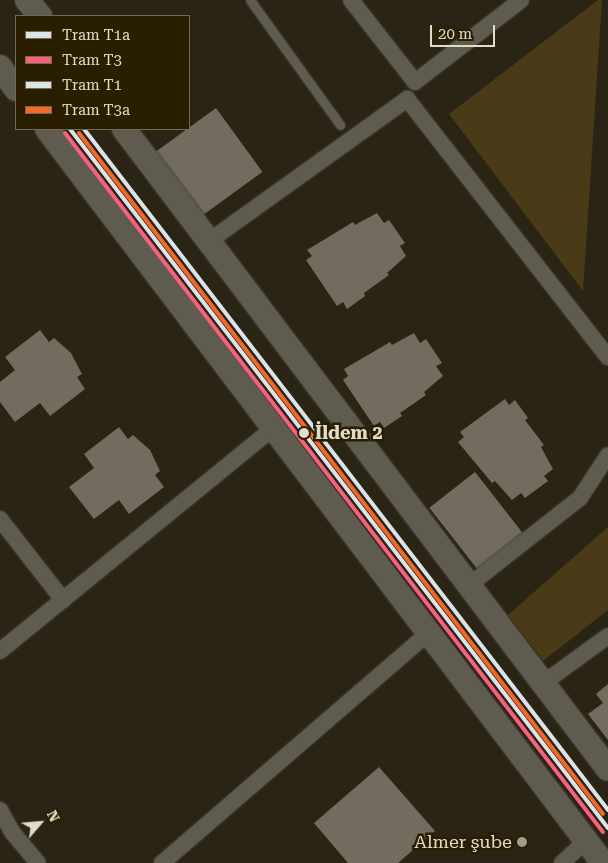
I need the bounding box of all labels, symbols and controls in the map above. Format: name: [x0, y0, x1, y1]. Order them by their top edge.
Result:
legend: [15, 15, 190, 130]
scale bar: [433, 15, 498, 47]
text: 20 m: [438, 25, 472, 43]
text: Tram T1a: [62, 26, 130, 44]
text: Tram T3: [62, 51, 122, 69]
text: Tram T1: [62, 76, 122, 94]
text: Tram T3a: [62, 101, 130, 119]
place label: İldem 2: [315, 422, 383, 444]
marker: İldem 2: [297, 426, 311, 440]
north arrow: [15, 798, 65, 848]
text: N: [44, 808, 63, 825]
place label: Almer şube: [414, 831, 512, 853]
marker: Almer şube: [516, 836, 528, 848]

